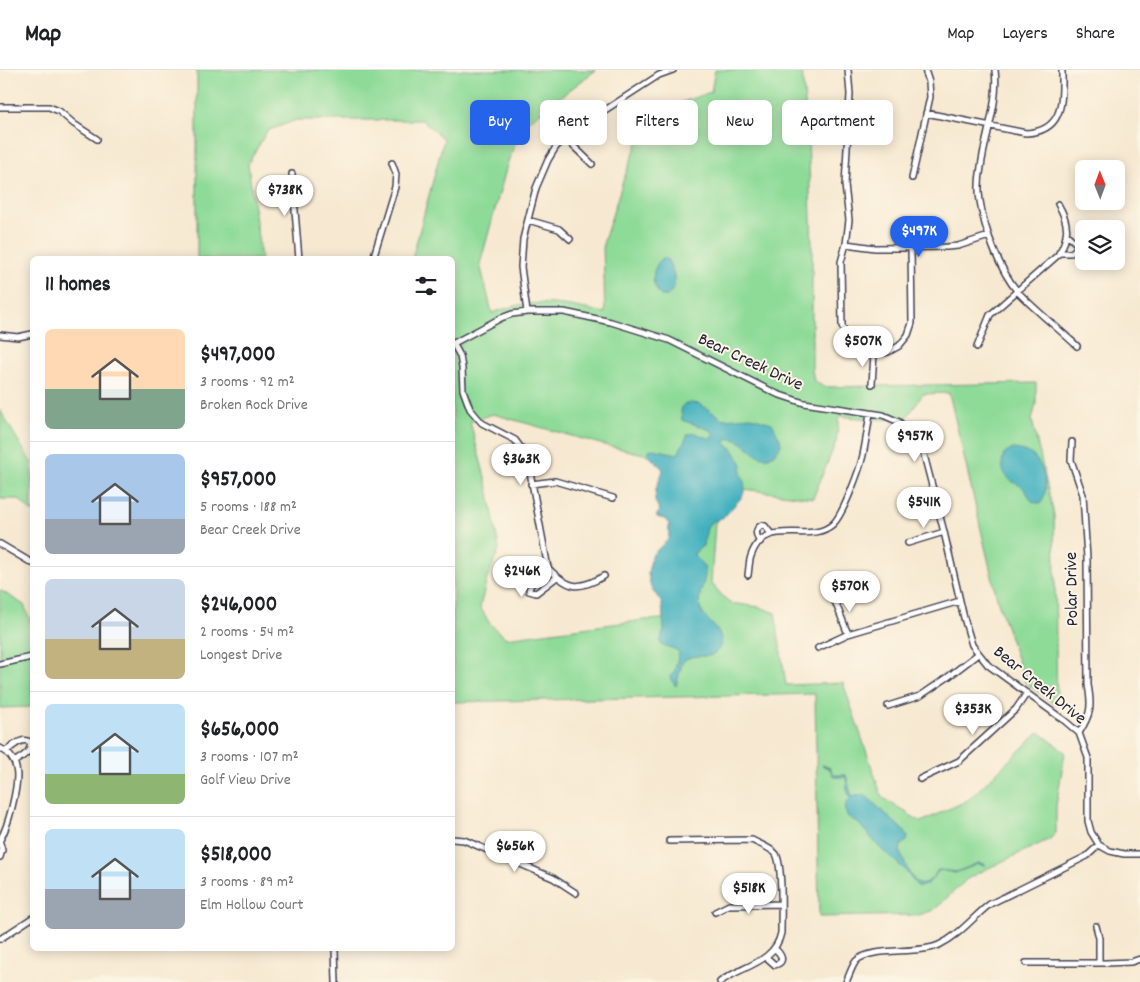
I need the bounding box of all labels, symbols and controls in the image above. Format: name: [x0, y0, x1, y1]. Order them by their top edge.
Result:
text: Map: [25, 18, 61, 52]
text: Map: [947, 22, 974, 47]
text: Layers: [1002, 22, 1048, 47]
text: Share: [1076, 22, 1115, 47]
chip: Buy: [470, 100, 530, 145]
chip: Rent: [540, 100, 607, 145]
chip: Filters: [617, 100, 698, 145]
chip: New: [708, 100, 772, 145]
chip: Apartment: [782, 100, 893, 145]
north arrow: [1075, 160, 1125, 210]
map controls: [1075, 160, 1125, 270]
pin: $738K: [250, 174, 320, 217]
text: $738K: [267, 179, 303, 202]
pin: $497K: [884, 216, 954, 258]
text: $497K: [901, 220, 937, 243]
button: layers: [1075, 220, 1125, 270]
text: 11 homes: [45, 271, 110, 301]
icon: filters: [412, 272, 440, 300]
pin: $507K: [828, 326, 898, 368]
street label: Bear Creek Drive: [693, 328, 807, 398]
text: $507K: [844, 330, 882, 353]
text: $497,000: [200, 341, 275, 371]
icon: home: [85, 349, 145, 409]
text: 3 rooms · 92 m²: [200, 371, 294, 394]
text: Broken Rock Drive: [200, 394, 308, 417]
pin: $957K: [880, 420, 950, 463]
text: $957K: [897, 425, 933, 448]
pin: $363K: [486, 444, 556, 486]
text: $363K: [502, 448, 540, 471]
text: $957,000: [200, 466, 276, 496]
icon: home: [85, 474, 145, 534]
pin: $541K: [889, 486, 959, 529]
text: $541K: [907, 491, 941, 514]
text: 5 rooms · 188 m²: [200, 496, 297, 519]
text: Bear Creek Drive: [200, 519, 301, 542]
street label: Polar Drive: [1060, 552, 1086, 626]
pin: $246K: [487, 556, 557, 598]
text: $246K: [504, 560, 540, 583]
pin: $570K: [815, 570, 885, 613]
text: $570K: [831, 575, 869, 598]
text: $246,000: [200, 591, 277, 621]
icon: home: [85, 599, 145, 659]
text: 2 rooms · 54 m²: [200, 621, 294, 644]
street label: Bear Creek Drive: [987, 641, 1091, 731]
text: Longest Drive: [200, 644, 282, 667]
pin: $353K: [938, 694, 1008, 736]
text: $353K: [954, 698, 992, 721]
text: $656,000: [200, 716, 279, 746]
icon: home: [85, 724, 145, 784]
text: 3 rooms · 107 m²: [200, 746, 299, 769]
text: Golf View Drive: [200, 769, 291, 792]
pin: $656K: [480, 830, 550, 873]
text: $656K: [496, 835, 534, 858]
text: $518,000: [200, 841, 272, 871]
icon: home: [85, 849, 145, 909]
text: 3 rooms · 89 m²: [200, 871, 294, 894]
pin: $518K: [714, 872, 784, 915]
text: $518K: [733, 877, 765, 900]
text: Elm Hollow Court: [200, 894, 304, 917]

